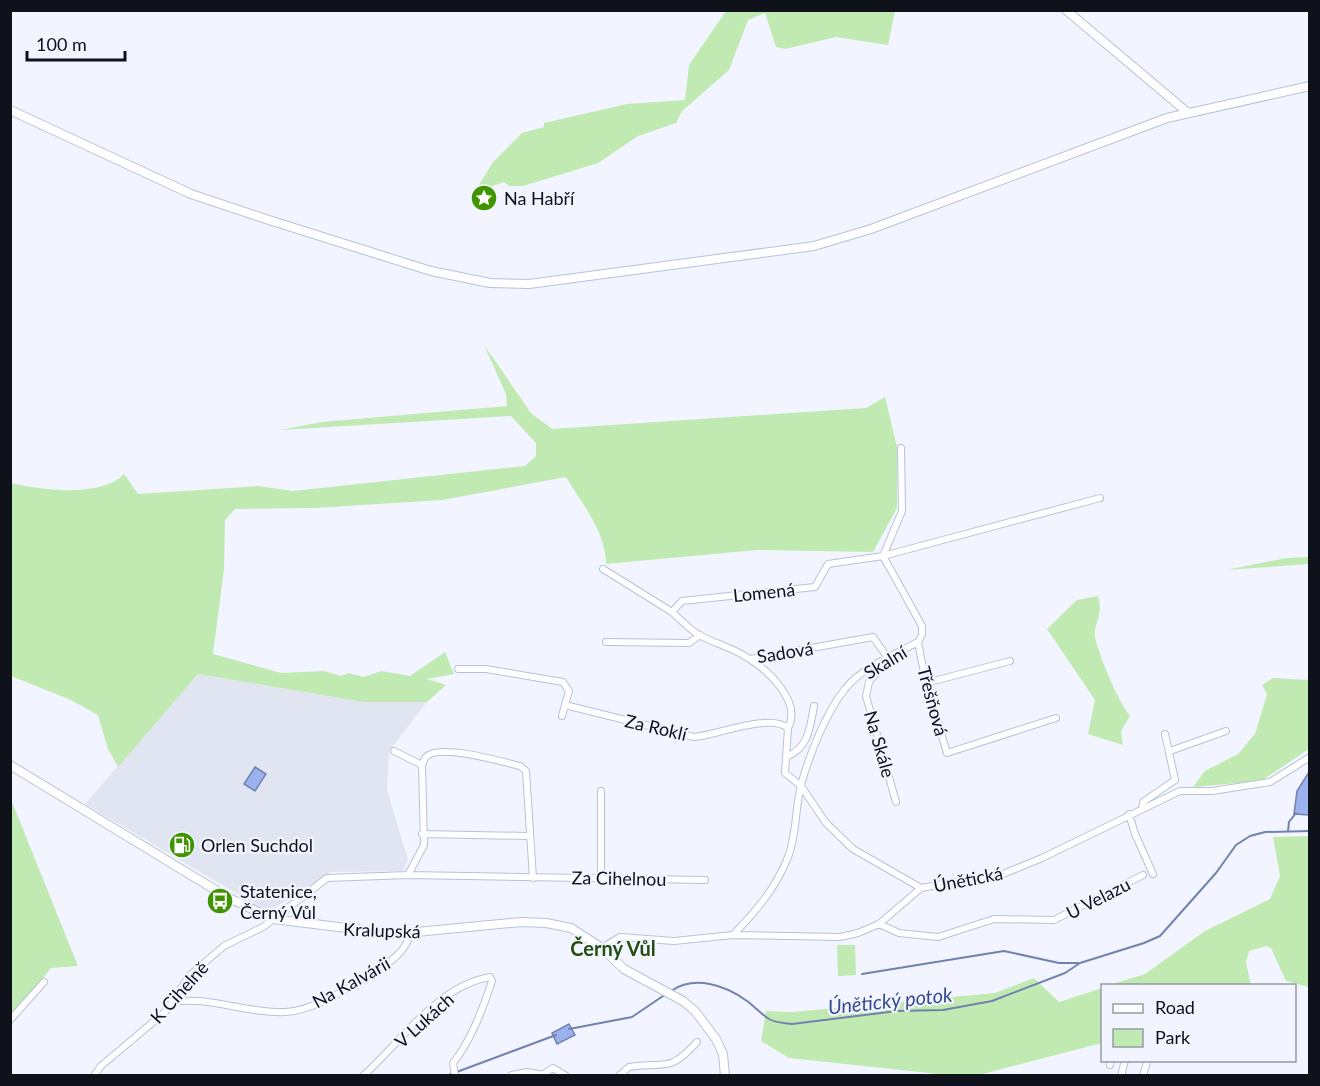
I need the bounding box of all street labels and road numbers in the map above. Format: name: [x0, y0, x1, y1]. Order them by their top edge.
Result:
street label: Lomená: [732, 578, 796, 606]
street label: Sadová: [755, 637, 815, 667]
street label: Skalní: [859, 640, 911, 683]
street label: Třešňová: [913, 664, 953, 738]
street label: Na Skále: [860, 708, 900, 780]
street label: Za Roklí: [623, 709, 690, 745]
street label: Únětická: [931, 862, 1005, 896]
street label: Za Cihelnou: [571, 866, 667, 890]
street label: U Velazu: [1062, 873, 1134, 923]
street label: Kralupská: [343, 918, 421, 942]
street label: Na Kalvárii: [308, 952, 394, 1012]
street label: K Cihelně: [145, 956, 213, 1028]
street label: V Lukách: [390, 988, 458, 1052]

